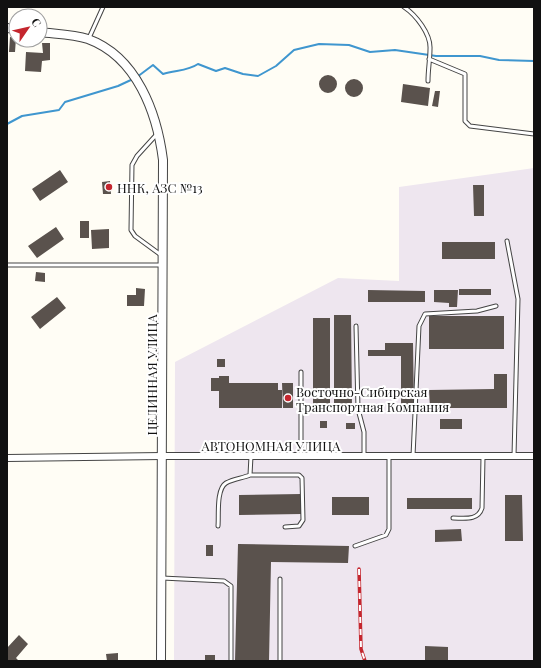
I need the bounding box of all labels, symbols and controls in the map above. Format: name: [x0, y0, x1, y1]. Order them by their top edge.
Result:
north arrow: [8, 8, 48, 48]
text: С: [28, 15, 45, 30]
place label: ННК, АЗС №13: [117, 179, 203, 196]
marker: ННК, АЗС №13: [104, 182, 114, 192]
street label: ЦЕЛИННАЯ УЛИЦА: [143, 314, 160, 436]
place label: Восточно-Сибирская Транспортная Компания: [296, 383, 449, 415]
marker: Восточно-Сибирская Транспортная Компания: [283, 393, 293, 403]
street label: АВТОНОМНАЯ УЛИЦА: [201, 437, 341, 454]

